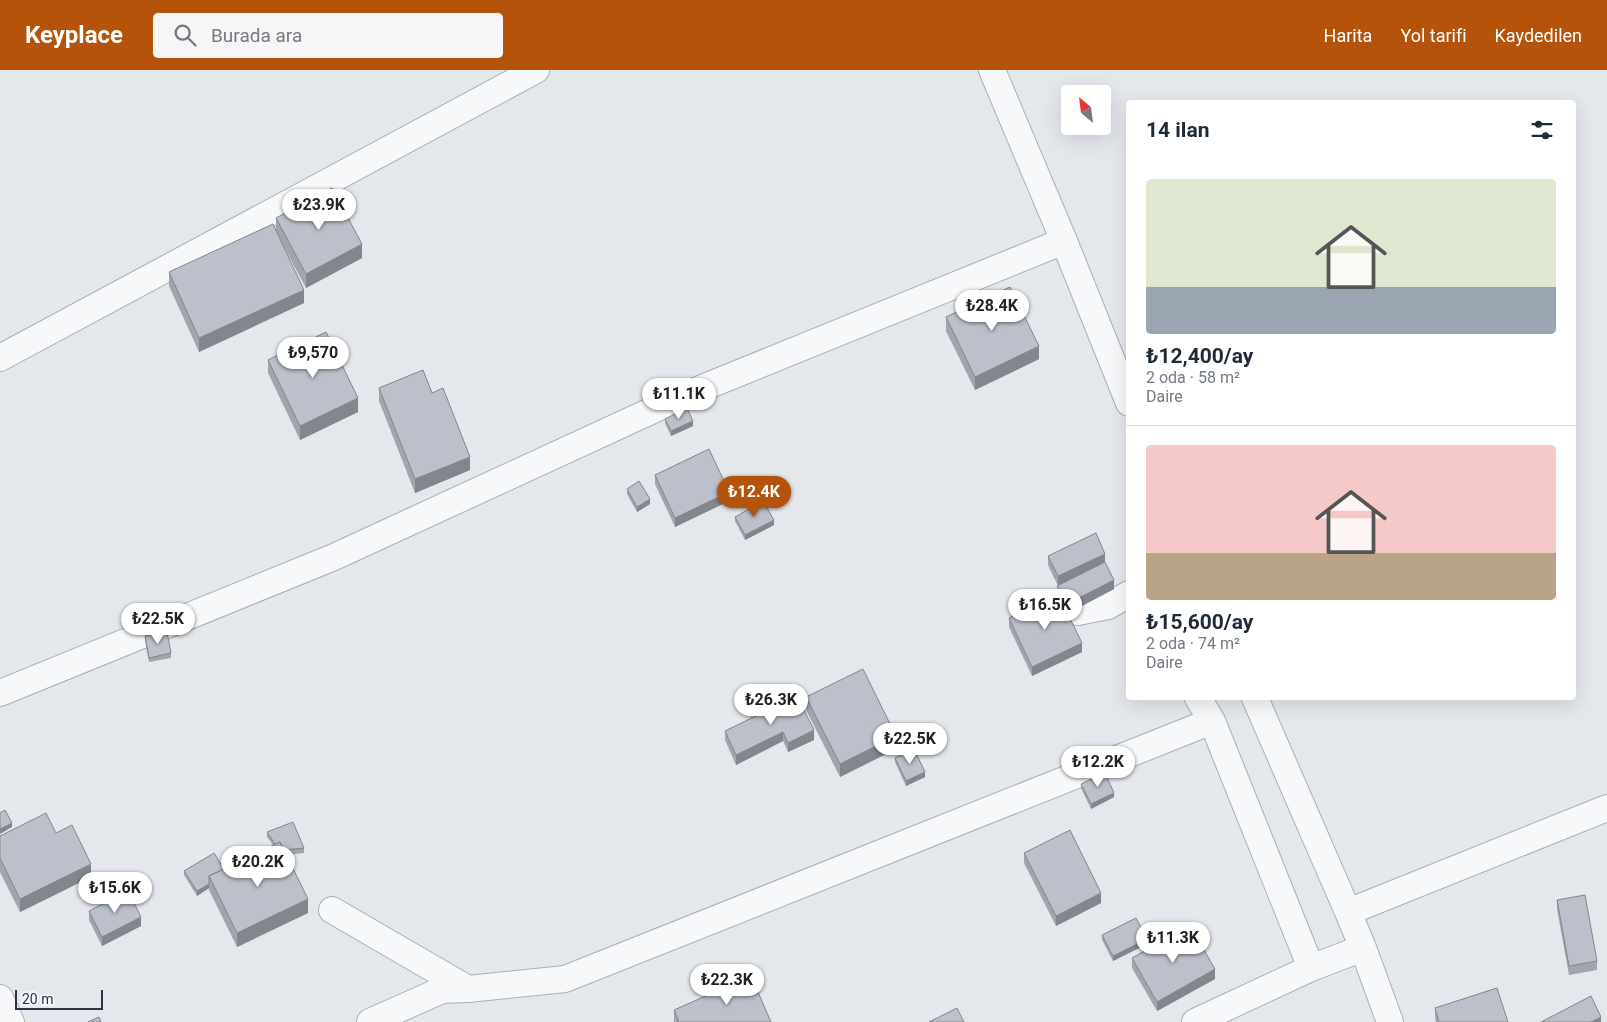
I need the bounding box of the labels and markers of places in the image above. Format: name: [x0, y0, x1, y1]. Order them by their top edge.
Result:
pin: ₺23.9K: [278, 189, 360, 231]
pin: ₺28.4K: [951, 290, 1033, 332]
pin: ₺9,570: [272, 336, 354, 379]
pin: ₺11.1K: [638, 378, 720, 420]
pin: ₺12.4K: [713, 476, 795, 518]
pin: ₺16.5K: [1004, 588, 1086, 631]
pin: ₺22.5K: [117, 602, 199, 645]
pin: ₺26.3K: [730, 684, 812, 726]
pin: ₺22.5K: [869, 722, 951, 765]
pin: ₺12.2K: [1057, 746, 1139, 788]
pin: ₺20.2K: [217, 846, 299, 888]
pin: ₺15.6K: [74, 872, 156, 914]
pin: ₺11.3K: [1132, 922, 1214, 964]
pin: ₺22.3K: [686, 964, 768, 1006]

